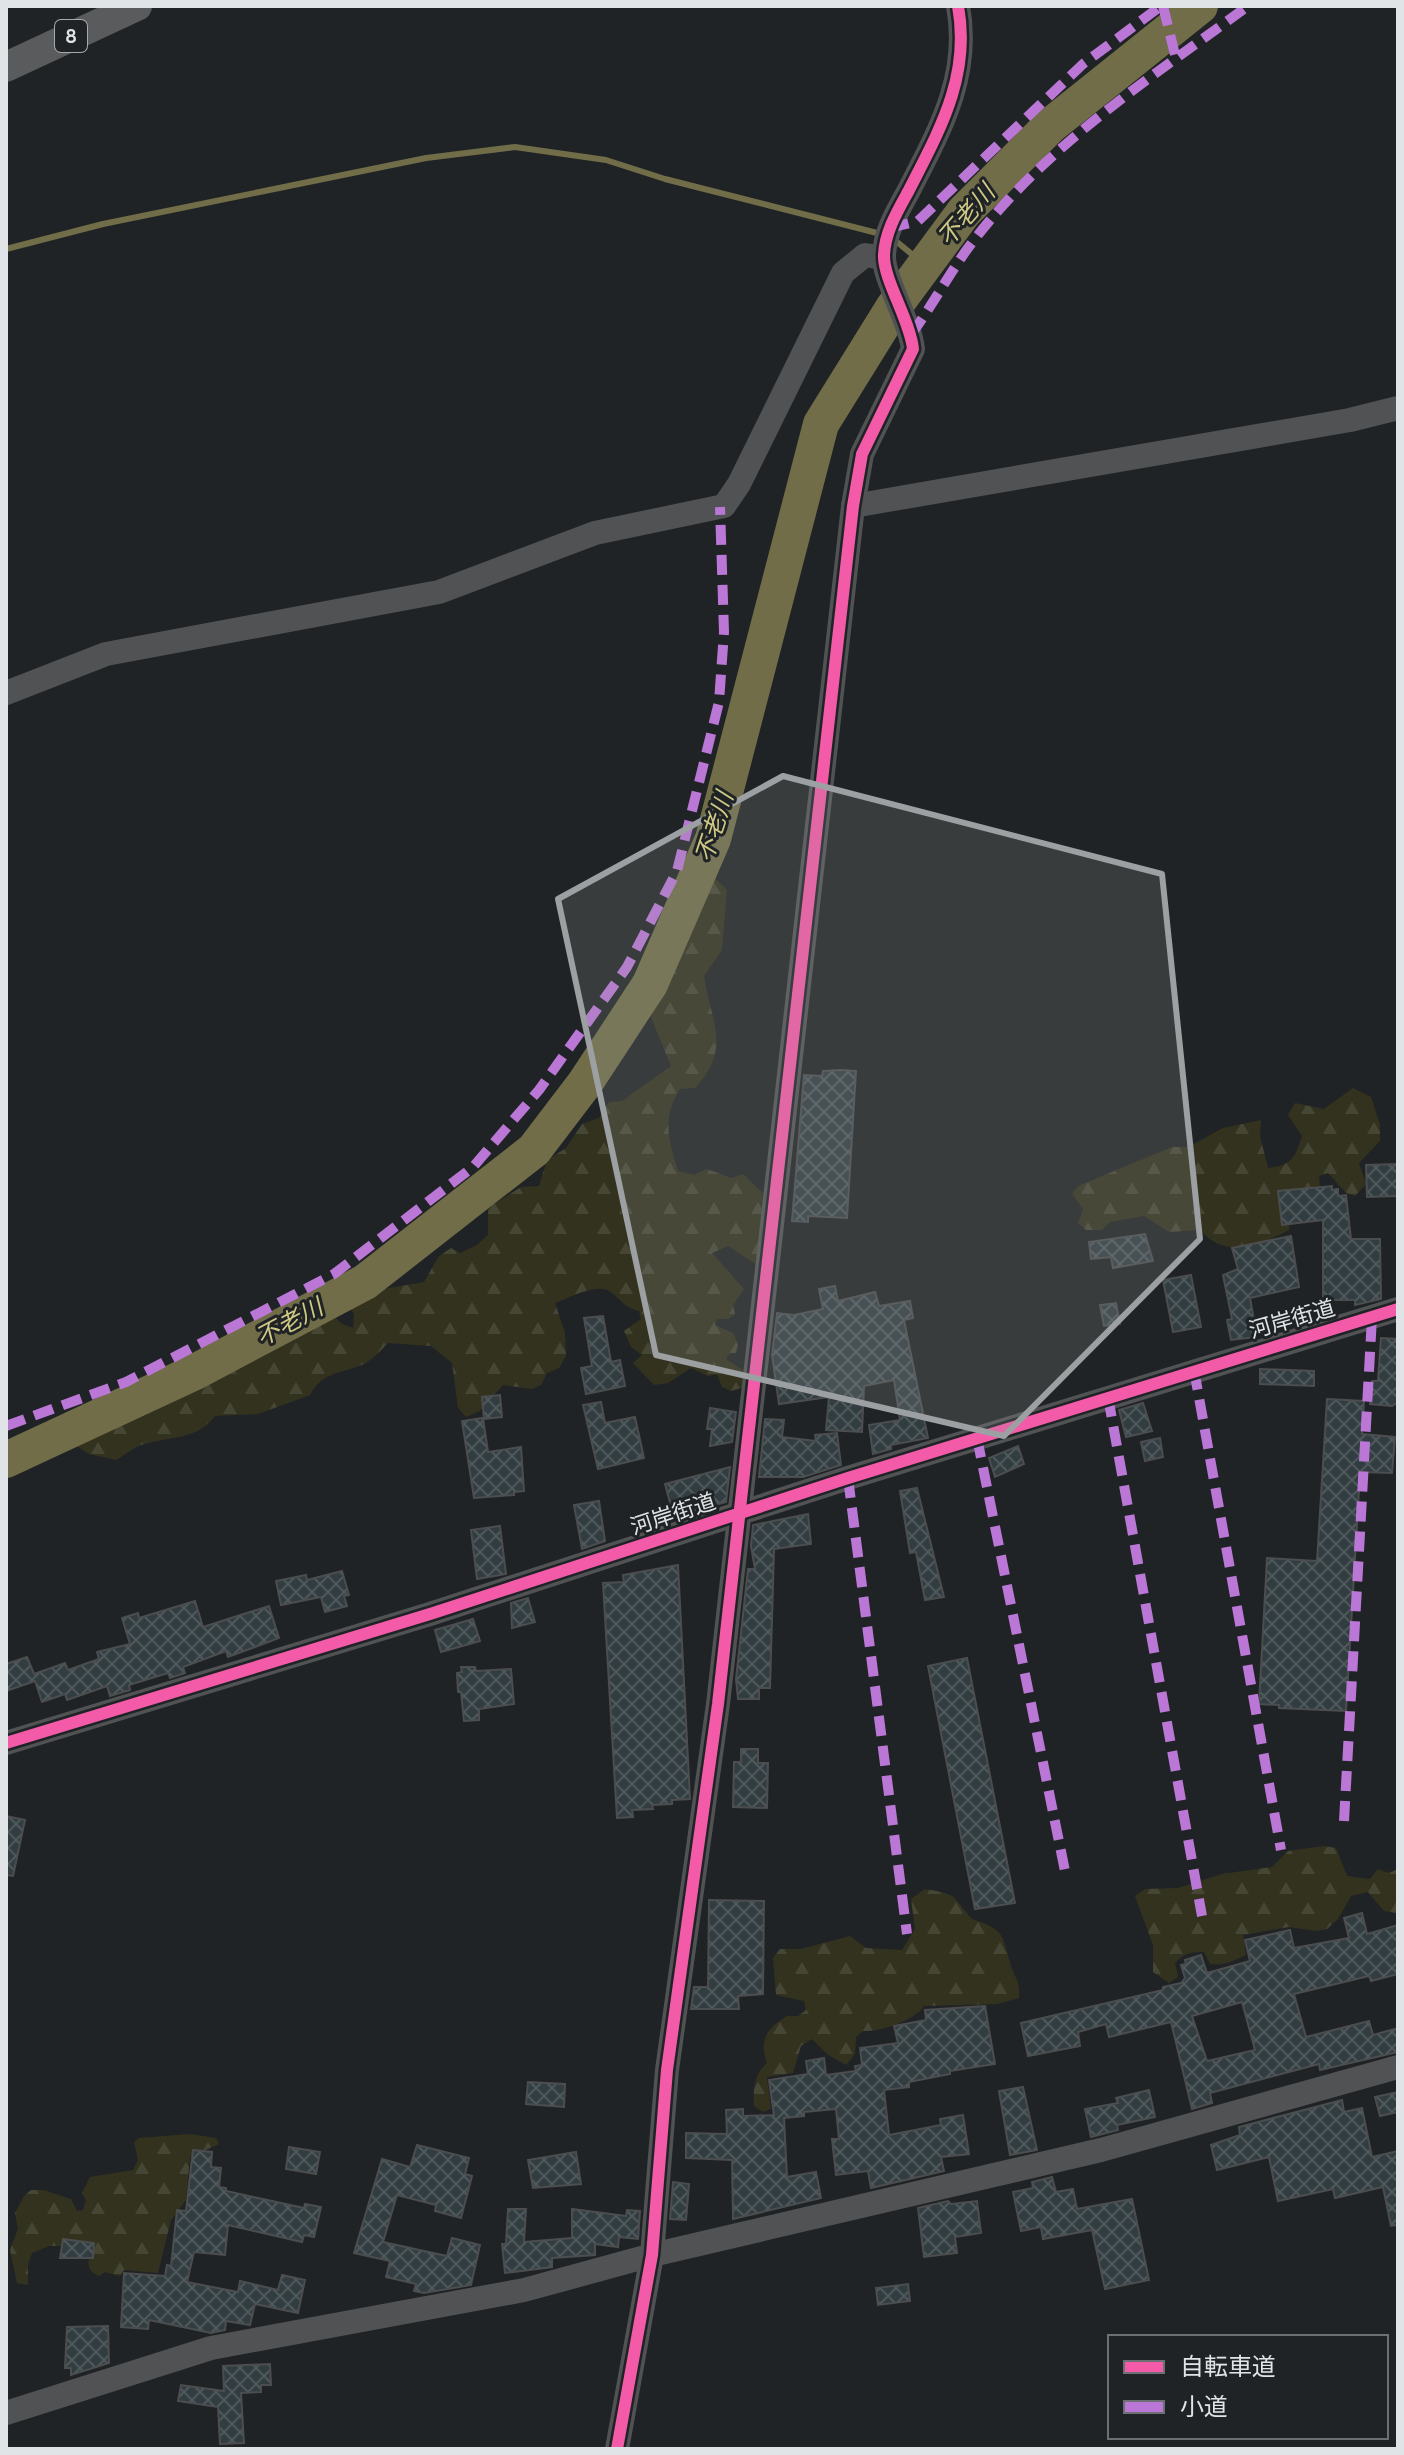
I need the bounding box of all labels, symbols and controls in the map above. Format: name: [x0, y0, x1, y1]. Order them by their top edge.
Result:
road number: 8: [55, 20, 87, 52]
water label: 不老川: [931, 176, 1003, 252]
water label: 不老川: [689, 785, 740, 866]
water label: 不老川: [250, 1291, 330, 1352]
street label: 河岸街道: [1246, 1294, 1338, 1344]
street label: 河岸街道: [627, 1488, 719, 1540]
legend: [1108, 2335, 1388, 2439]
text: 自転車道: [1180, 2352, 1276, 2381]
text: 小道: [1180, 2392, 1228, 2421]

